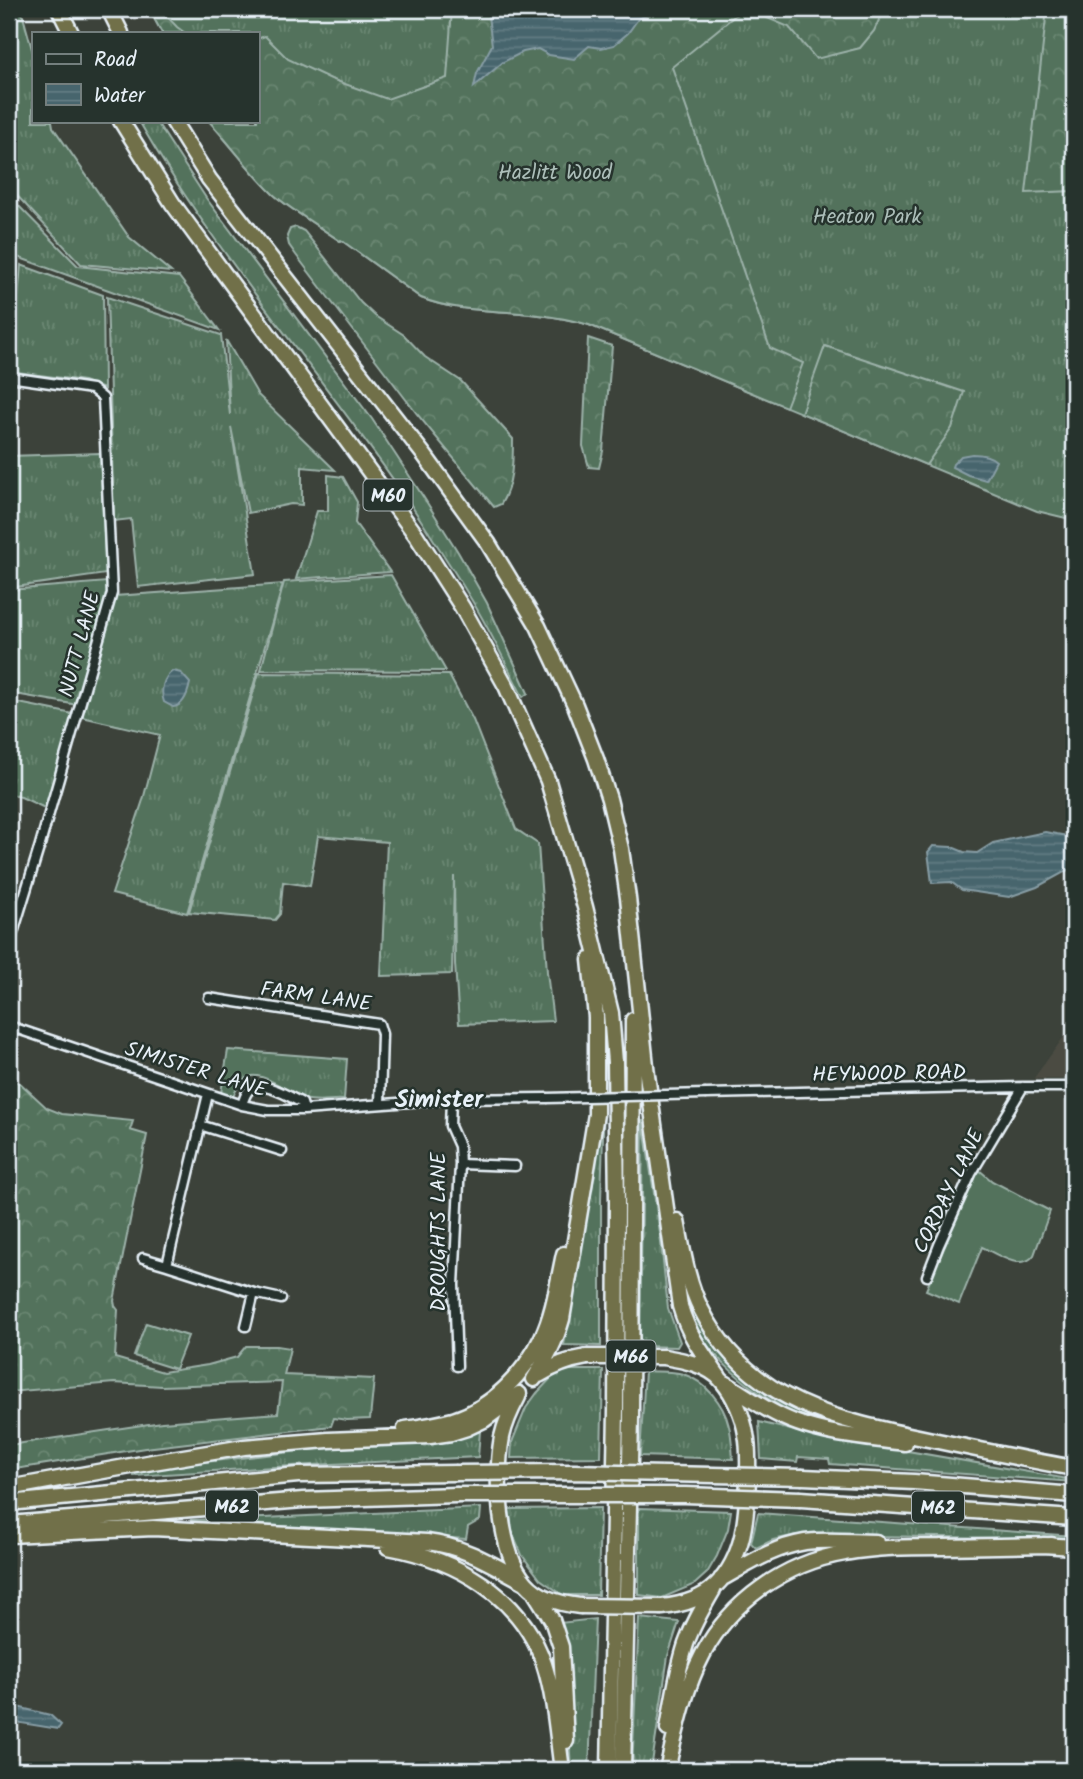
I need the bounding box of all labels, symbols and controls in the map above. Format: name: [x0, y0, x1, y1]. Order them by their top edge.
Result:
legend: [32, 32, 259, 122]
text: Road: [94, 44, 137, 77]
text: Water: [94, 80, 146, 113]
park label: Hazlitt Wood: [498, 157, 612, 190]
park label: Heaton Park: [813, 201, 921, 234]
road number: M60: [364, 480, 412, 510]
street label: NUTT LANE: [50, 587, 111, 701]
street label: FARM LANE: [258, 973, 374, 1022]
street label: SIMISTER LANE: [121, 1033, 271, 1108]
street label: HEYWOOD ROAD: [812, 1057, 966, 1092]
district label: Simister: [395, 1081, 484, 1120]
street label: CORDAY LANE: [905, 1123, 994, 1260]
street label: DROUGHTS LANE: [423, 1151, 456, 1312]
road number: M66: [606, 1340, 656, 1372]
road number: M62: [206, 1490, 258, 1522]
road number: M62: [912, 1492, 964, 1522]

